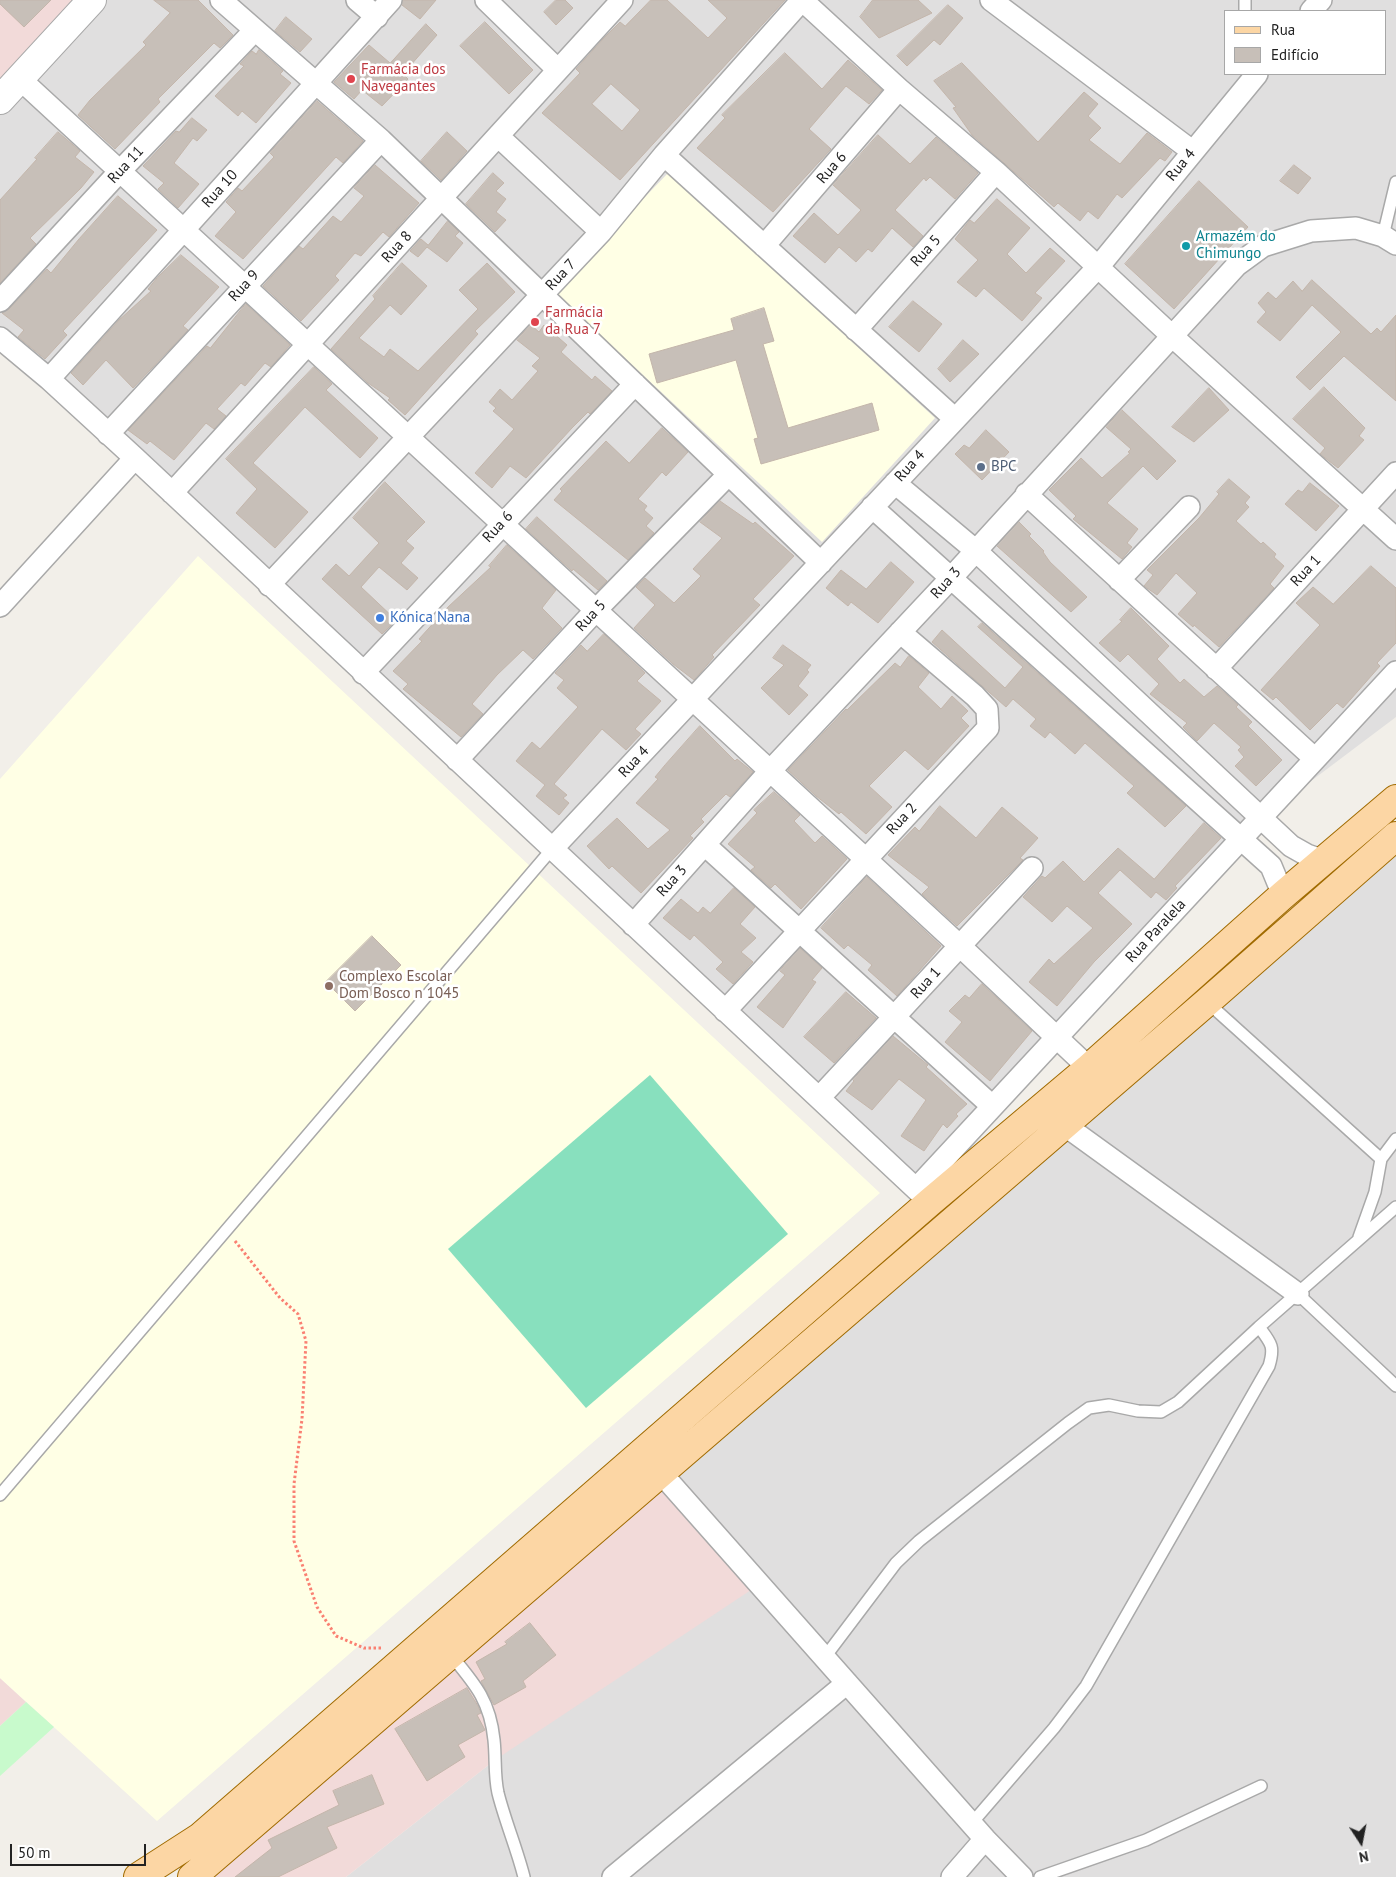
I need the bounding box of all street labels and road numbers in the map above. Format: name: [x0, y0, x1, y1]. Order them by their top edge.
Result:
street label: Rua 11: [104, 143, 148, 187]
street label: Rua 4: [1163, 145, 1199, 185]
street label: Rua 6: [813, 148, 851, 188]
street label: Rua 10: [198, 166, 242, 212]
street label: Rua 8: [378, 227, 416, 267]
street label: Rua 5: [907, 231, 945, 271]
street label: Rua 7: [542, 256, 580, 294]
street label: Rua 9: [225, 267, 263, 305]
street label: Rua 4: [891, 446, 929, 486]
street label: Rua 6: [479, 508, 517, 546]
street label: Rua 1: [1287, 552, 1325, 590]
street label: Rua 3: [927, 563, 965, 603]
street label: Rua 5: [572, 597, 610, 635]
street label: Rua 4: [615, 743, 653, 781]
street label: Rua 2: [883, 800, 921, 838]
street label: Rua 3: [653, 861, 691, 901]
street label: Rua Paralela: [1122, 896, 1190, 966]
street label: Rua 1: [907, 963, 945, 1003]

